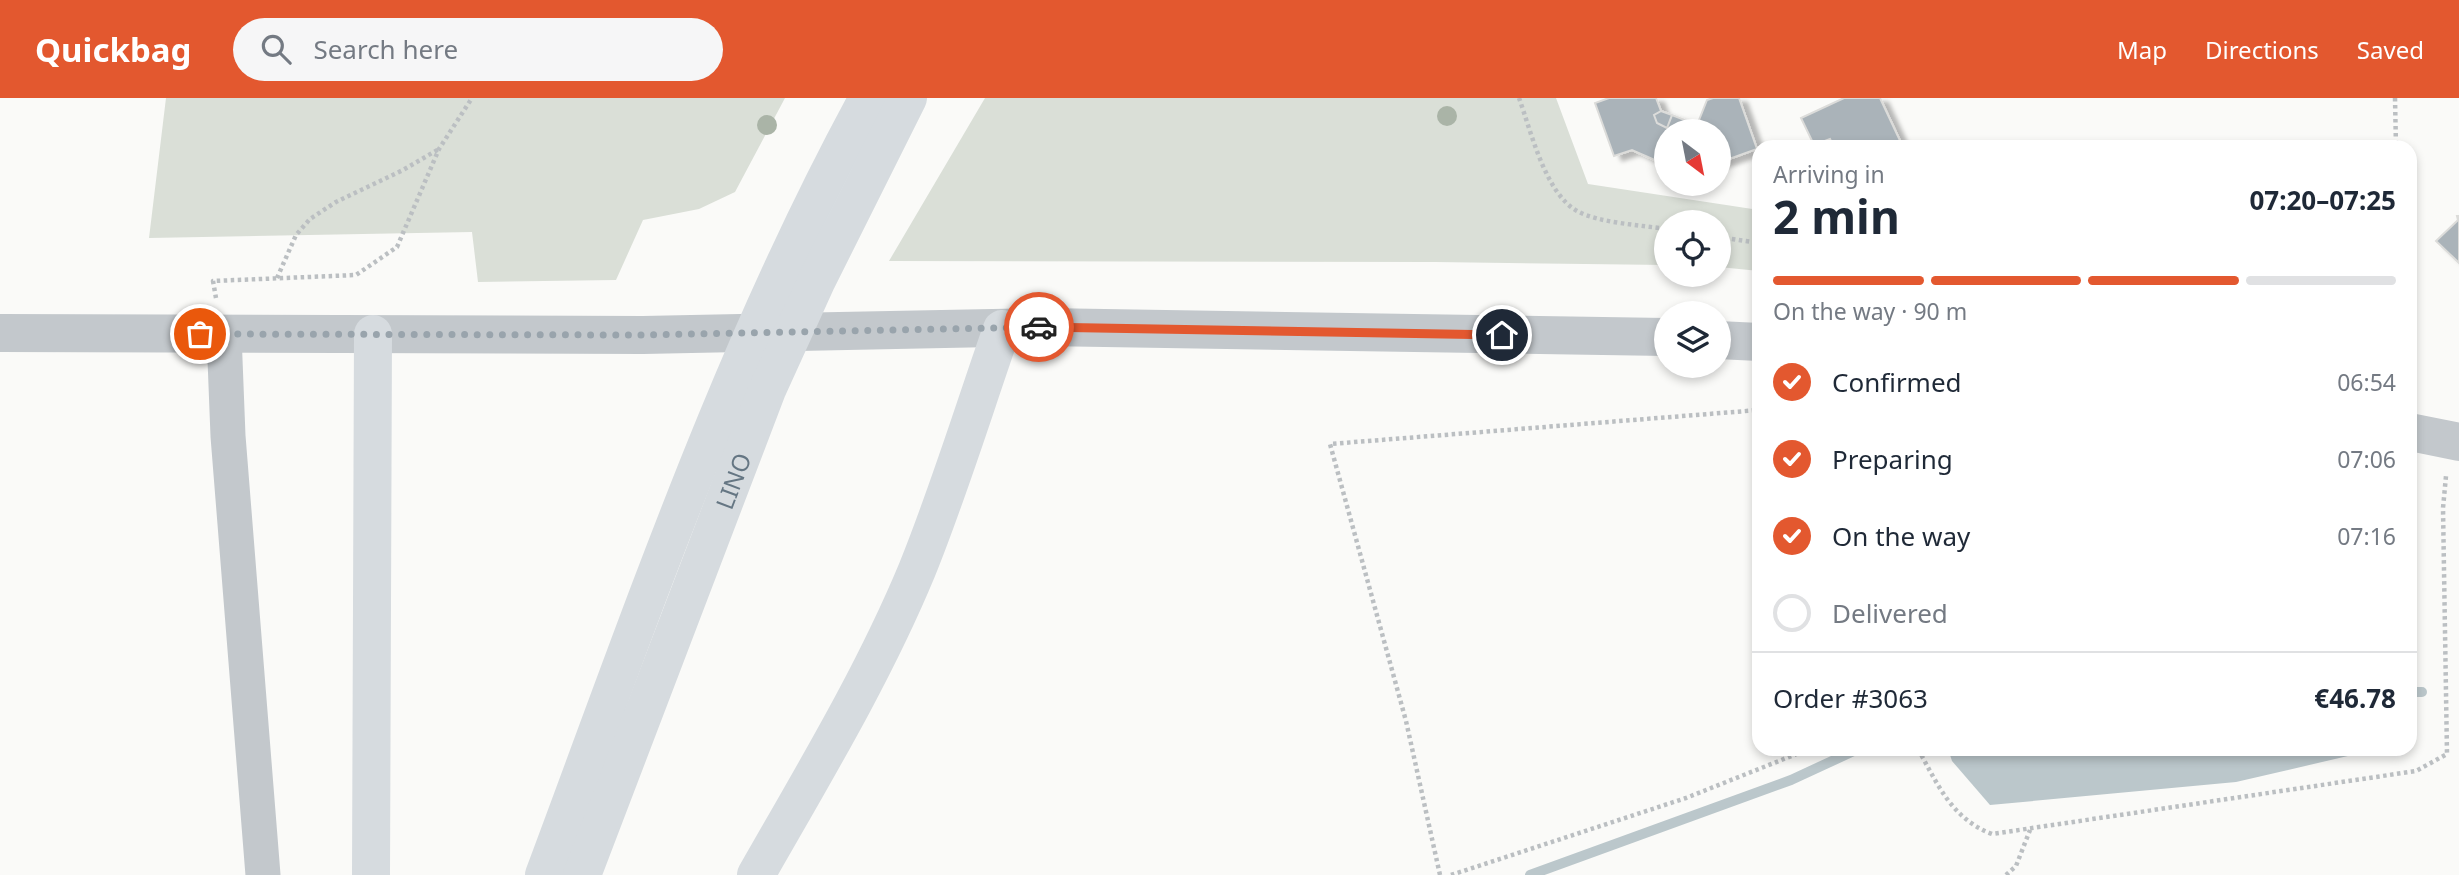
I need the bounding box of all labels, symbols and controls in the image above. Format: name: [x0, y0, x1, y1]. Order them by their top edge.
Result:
search box: [233, 18, 723, 81]
text: Quickbag: [35, 27, 191, 72]
icon: search: [257, 30, 295, 68]
text: Search here: [313, 31, 458, 67]
text: Map: [2117, 33, 2167, 66]
text: Directions: [2205, 33, 2319, 66]
text: Saved: [2357, 33, 2424, 66]
north arrow: [1654, 119, 1731, 196]
map controls: [1654, 119, 1731, 378]
text: Arriving in: [1773, 158, 1885, 190]
text: 07:20–07:25: [2249, 182, 2396, 218]
text: 2 min: [1773, 185, 1900, 247]
button: locate: [1654, 210, 1731, 287]
courier: [1004, 292, 1074, 362]
text: On the way · 90 m: [1773, 295, 1967, 327]
button: layers: [1654, 301, 1731, 378]
pin: [170, 304, 230, 364]
pin: [1472, 305, 1532, 365]
icon: car: [1020, 308, 1058, 346]
icon: bag: [181, 315, 219, 353]
icon: home: [1483, 316, 1521, 354]
icon: check: [1773, 363, 1811, 401]
text: Confirmed: [1832, 364, 1962, 400]
text: 06:54: [2337, 366, 2396, 398]
icon: check: [1773, 440, 1811, 478]
text: Preparing: [1832, 441, 1953, 477]
text: 07:06: [2337, 443, 2396, 475]
street label: LINO: [707, 448, 758, 514]
icon: check: [1773, 517, 1811, 555]
text: On the way: [1832, 518, 1970, 554]
text: 07:16: [2337, 520, 2396, 552]
text: Delivered: [1832, 595, 1948, 631]
text: Order #3063: [1773, 680, 1928, 716]
text: €46.78: [2314, 680, 2396, 716]

